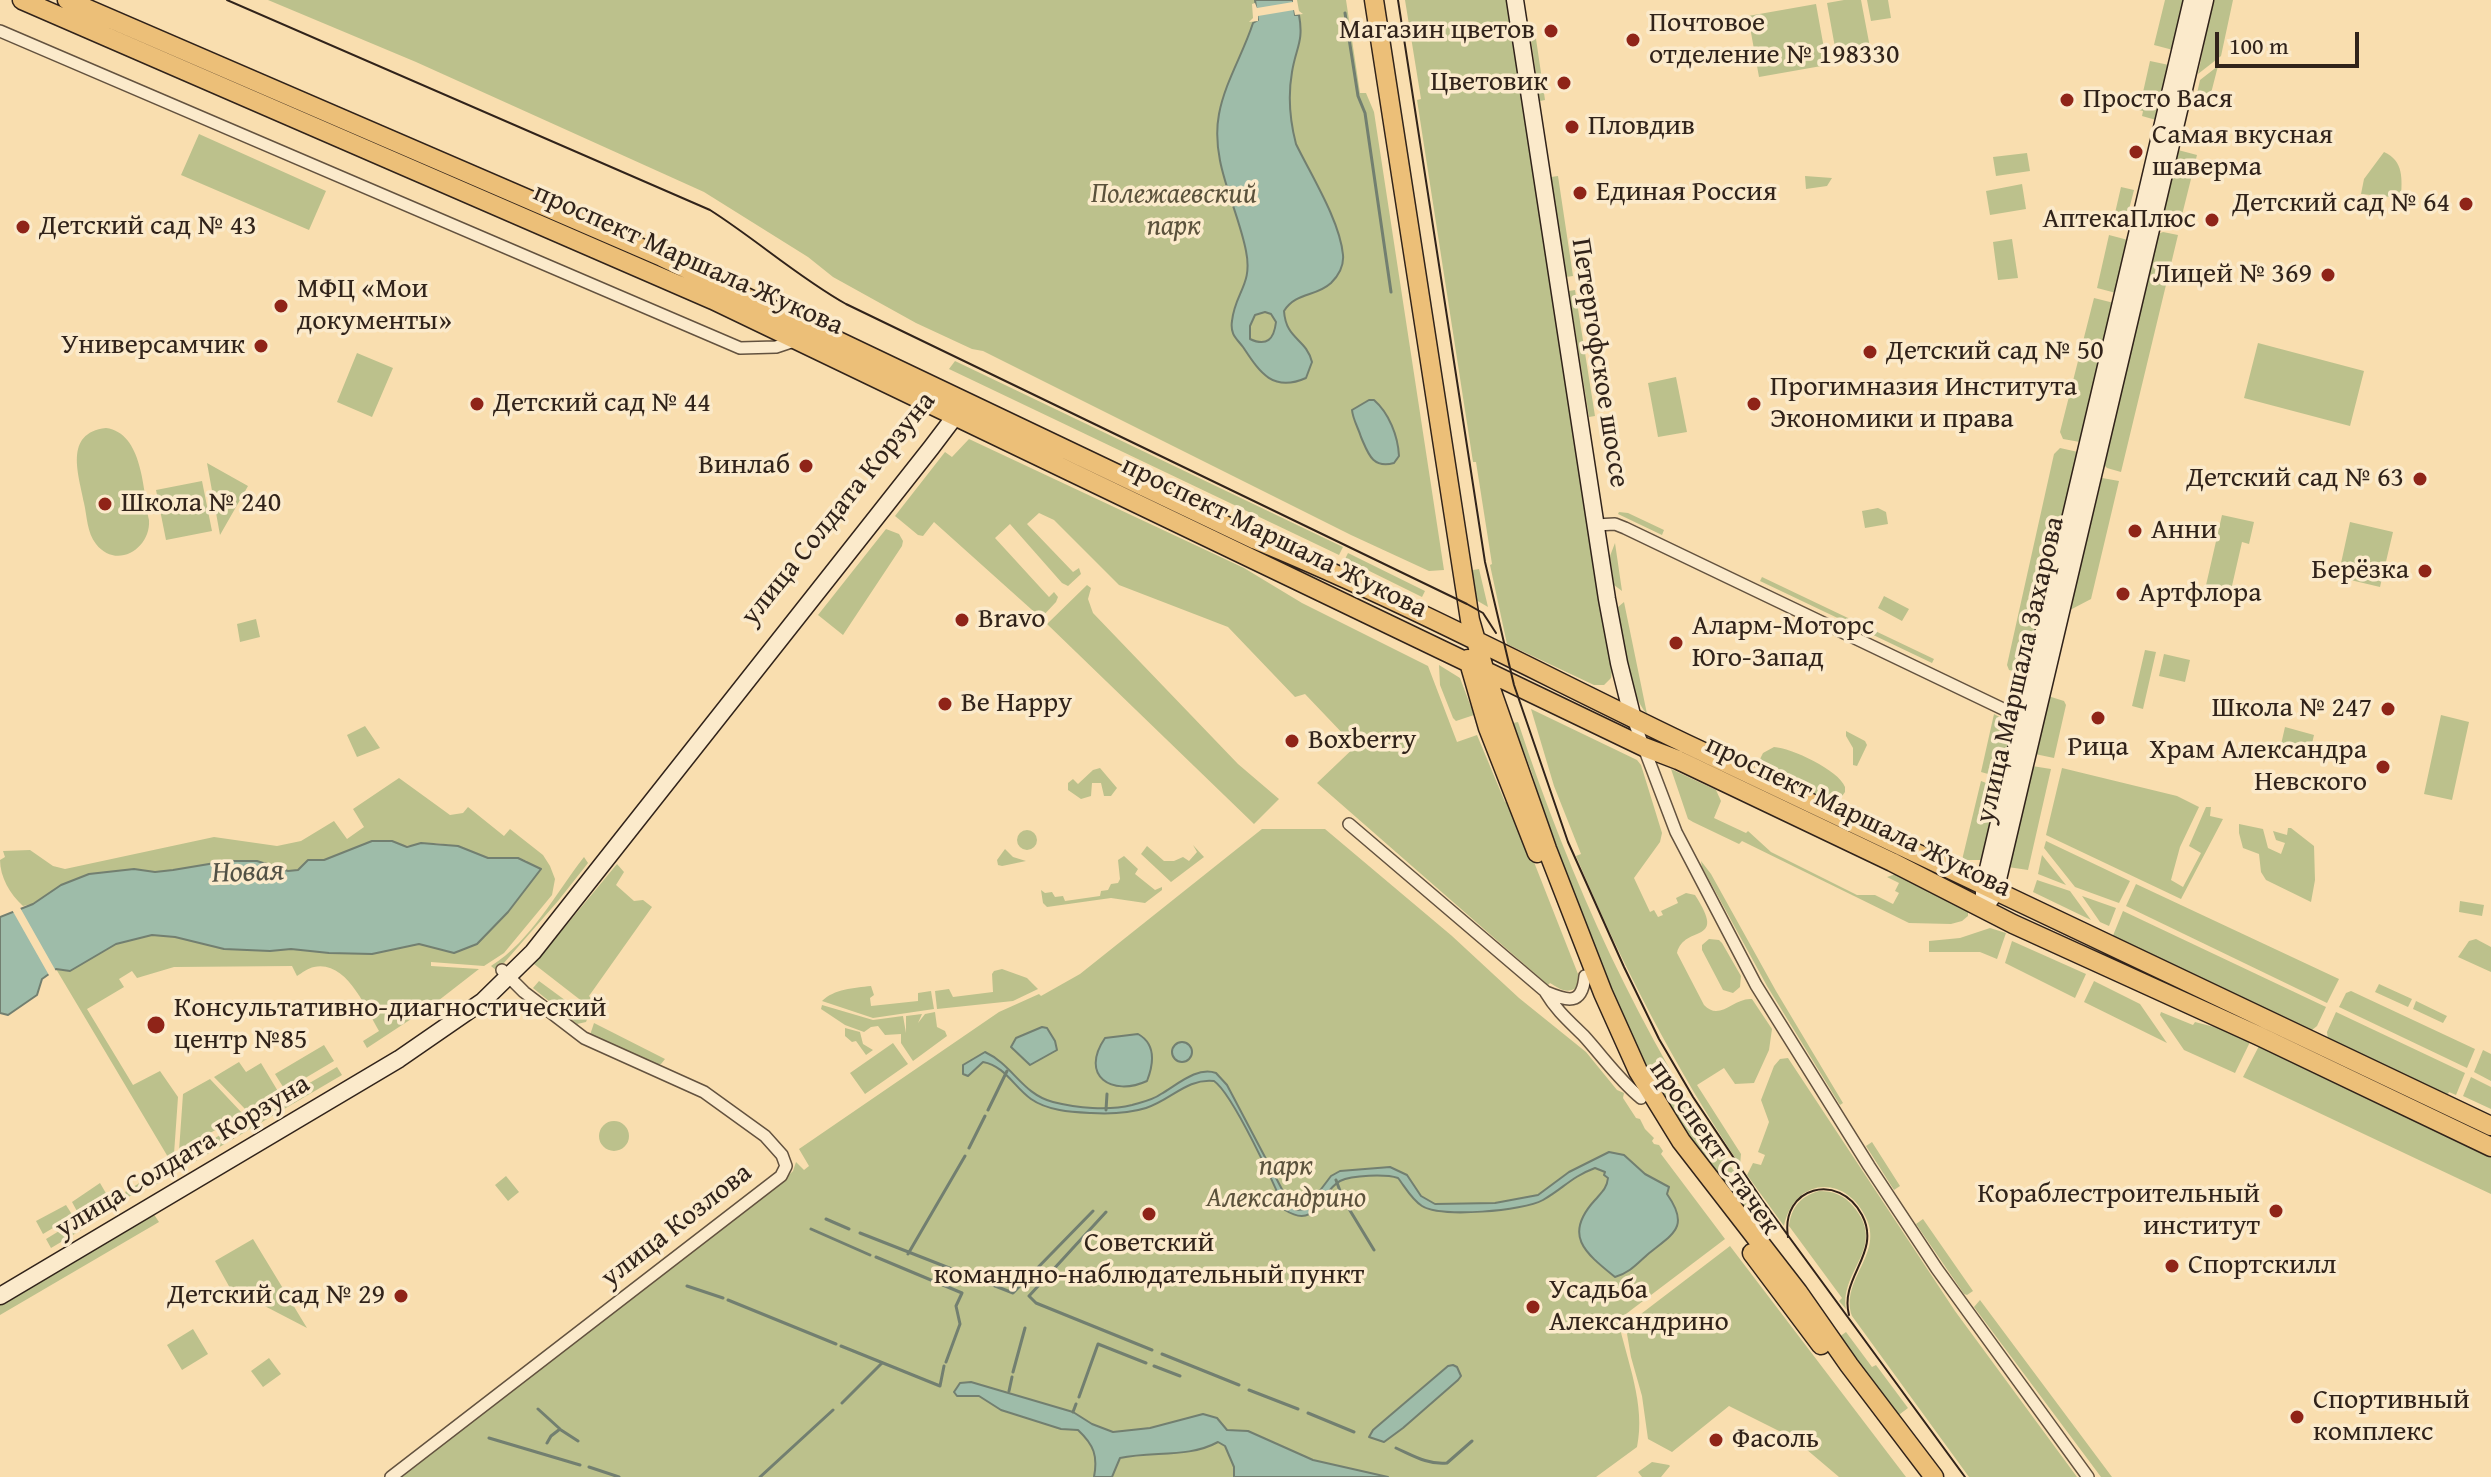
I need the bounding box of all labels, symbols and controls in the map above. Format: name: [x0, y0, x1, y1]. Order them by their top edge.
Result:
place label: Почтовое отделение № 198330: [1649, 7, 1899, 73]
place label: Магазин цветов: [1339, 14, 1535, 48]
scale bar: [2219, 16, 2363, 66]
marker: Магазин цветов: [1542, 22, 1560, 40]
text: 100 m: [2229, 28, 2289, 63]
marker: Почтовое отделение № 198330: [1624, 31, 1642, 49]
place label: Цветовик: [1430, 66, 1548, 100]
marker: Цветовик: [1555, 74, 1573, 92]
place label: Просто Вася: [2083, 83, 2233, 117]
marker: Просто Вася: [2058, 91, 2076, 109]
place label: Пловдив: [1588, 110, 1695, 144]
marker: Пловдив: [1563, 118, 1581, 136]
place label: Самая вкусная шаверма: [2152, 119, 2333, 185]
marker: Самая вкусная шаверма: [2127, 143, 2145, 161]
street label: проспект Маршала Жукова: [528, 176, 848, 344]
place label: Единая Россия: [1596, 176, 1777, 210]
park label: Полежаевский парк: [1091, 178, 1257, 244]
marker: Единая Россия: [1571, 184, 1589, 202]
place label: Детский сад № 64: [2232, 187, 2450, 221]
marker: Детский сад № 64: [2457, 195, 2475, 213]
place label: АптекаПлюс: [2042, 203, 2196, 237]
place label: Детский сад № 43: [39, 210, 257, 244]
marker: АптекаПлюс: [2203, 211, 2221, 229]
marker: Детский сад № 43: [14, 218, 32, 236]
street label: Петергофское шоссе: [1563, 236, 1635, 490]
place label: Лицей № 369: [2153, 258, 2312, 292]
marker: Лицей № 369: [2319, 266, 2337, 284]
place label: МФЦ «Мои документы»: [297, 273, 452, 339]
marker: МФЦ «Мои документы»: [272, 297, 290, 315]
place label: Универсамчик: [61, 329, 245, 363]
place label: Детский сад № 50: [1886, 335, 2104, 369]
marker: Универсамчик: [252, 337, 270, 355]
marker: Детский сад № 50: [1861, 343, 1879, 361]
place label: Прогимназия Института Экономики и права: [1770, 371, 2077, 437]
street label: улица Солдата Корзуна: [734, 385, 944, 633]
place label: Детский сад № 44: [493, 387, 711, 421]
marker: Детский сад № 44: [468, 395, 486, 413]
marker: Прогимназия Института Экономики и права: [1745, 395, 1763, 413]
place label: Винлаб: [698, 449, 790, 483]
street label: проспект Маршала Жукова: [1116, 449, 1432, 627]
marker: Винлаб: [797, 457, 815, 475]
place label: Детский сад № 63: [2186, 462, 2404, 496]
marker: Детский сад № 63: [2411, 470, 2429, 488]
place label: Школа № 240: [121, 487, 281, 521]
marker: Школа № 240: [96, 495, 114, 513]
street label: улица Маршала Захарова: [1969, 514, 2073, 826]
place label: Анни: [2151, 514, 2217, 548]
marker: Анни: [2126, 522, 2144, 540]
place label: Берёзка: [2312, 554, 2409, 588]
marker: Берёзка: [2416, 562, 2434, 580]
place label: Артфлора: [2139, 577, 2262, 611]
marker: Артфлора: [2114, 585, 2132, 603]
place label: Bravo: [978, 603, 1046, 637]
place label: Аларм-Моторс Юго-Запад: [1692, 610, 1874, 676]
marker: Bravo: [953, 611, 971, 629]
marker: Аларм-Моторс Юго-Запад: [1667, 634, 1685, 652]
place label: Be Happy: [961, 687, 1072, 721]
place label: Школа № 247: [2212, 692, 2372, 726]
marker: Be Happy: [936, 695, 954, 713]
marker: Школа № 247: [2379, 700, 2397, 718]
marker: Рица: [2089, 709, 2107, 727]
place label: Boxberry: [1308, 724, 1417, 758]
street label: проспект Маршала Жукова: [1700, 728, 2016, 906]
place label: Рица: [2068, 731, 2128, 765]
marker: Boxberry: [1283, 732, 1301, 750]
place label: Храм Александра Невского: [2149, 734, 2367, 800]
marker: Храм Александра Невского: [2374, 758, 2392, 776]
water label: Новая: [211, 854, 285, 892]
place label: Консультативно-диагностический центр №85: [174, 992, 607, 1058]
marker: Консультативно-диагностический центр №85: [145, 1014, 167, 1036]
street label: проспект Стачек: [1641, 1054, 1787, 1242]
street label: улица Солдата Корзуна: [50, 1068, 316, 1246]
park label: парк Александрино: [1206, 1150, 1366, 1216]
street label: улица Козлова: [595, 1157, 759, 1295]
place label: Кораблестроительный институт: [1977, 1178, 2260, 1244]
marker: Кораблестроительный институт: [2267, 1202, 2285, 1220]
marker: Советский командно-наблюдательный пункт: [1140, 1205, 1158, 1223]
place label: Советский командно-наблюдательный пункт: [934, 1227, 1364, 1293]
place label: Спортскилл: [2188, 1249, 2336, 1283]
marker: Спортскилл: [2163, 1257, 2181, 1275]
place label: Усадьба Александрино: [1549, 1274, 1729, 1340]
place label: Детский сад № 29: [167, 1279, 385, 1313]
marker: Детский сад № 29: [392, 1287, 410, 1305]
marker: Усадьба Александрино: [1524, 1298, 1542, 1316]
place label: Спортивный комплекс: [2313, 1384, 2470, 1450]
marker: Спортивный комплекс: [2288, 1408, 2306, 1426]
place label: Фасоль: [1732, 1423, 1819, 1457]
marker: Фасоль: [1707, 1431, 1725, 1449]

